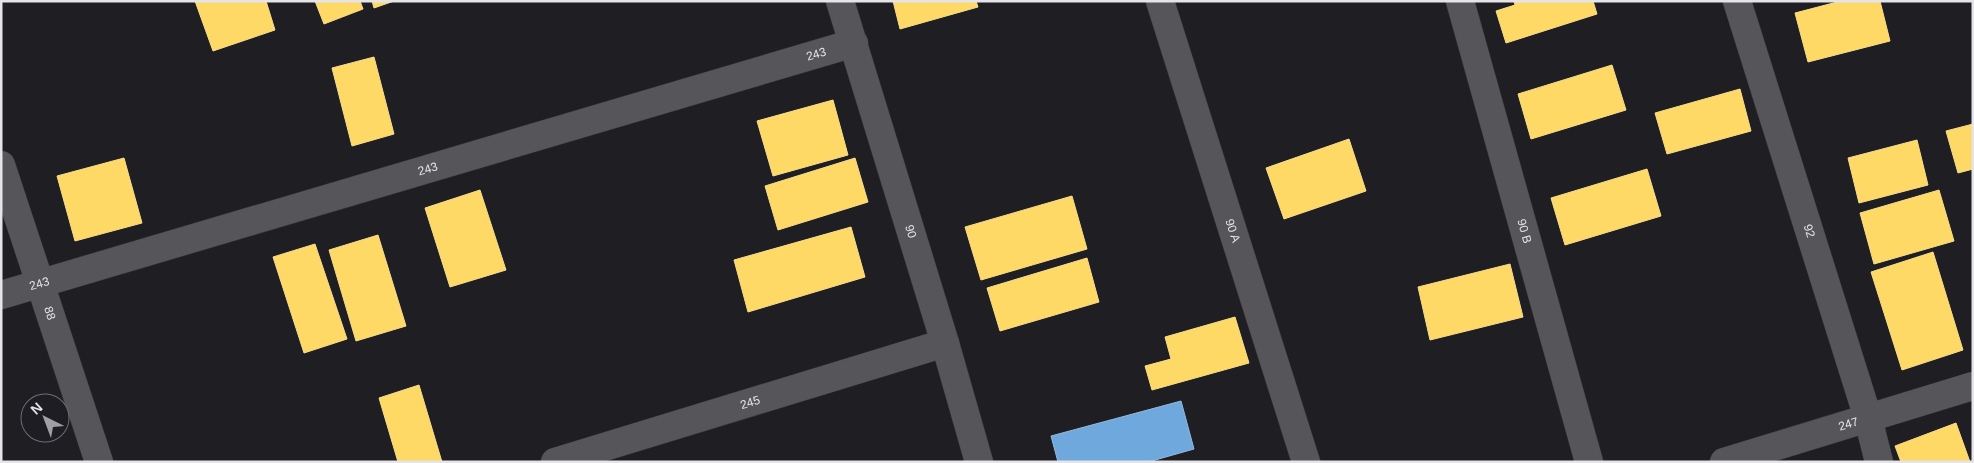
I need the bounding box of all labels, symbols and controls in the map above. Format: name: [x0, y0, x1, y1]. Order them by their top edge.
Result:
street label: 243: [805, 45, 828, 64]
street label: 243: [416, 159, 440, 178]
street label: 90 A: [1222, 217, 1243, 244]
street label: 90 B: [1514, 217, 1534, 245]
street label: 92: [1801, 222, 1818, 240]
street label: 90: [902, 223, 919, 240]
street label: 243: [28, 274, 51, 293]
street label: 88: [41, 305, 59, 322]
north arrow: [20, 393, 70, 443]
street label: 245: [738, 393, 762, 412]
text: N: [27, 399, 45, 418]
street label: 247: [1837, 414, 1860, 434]

